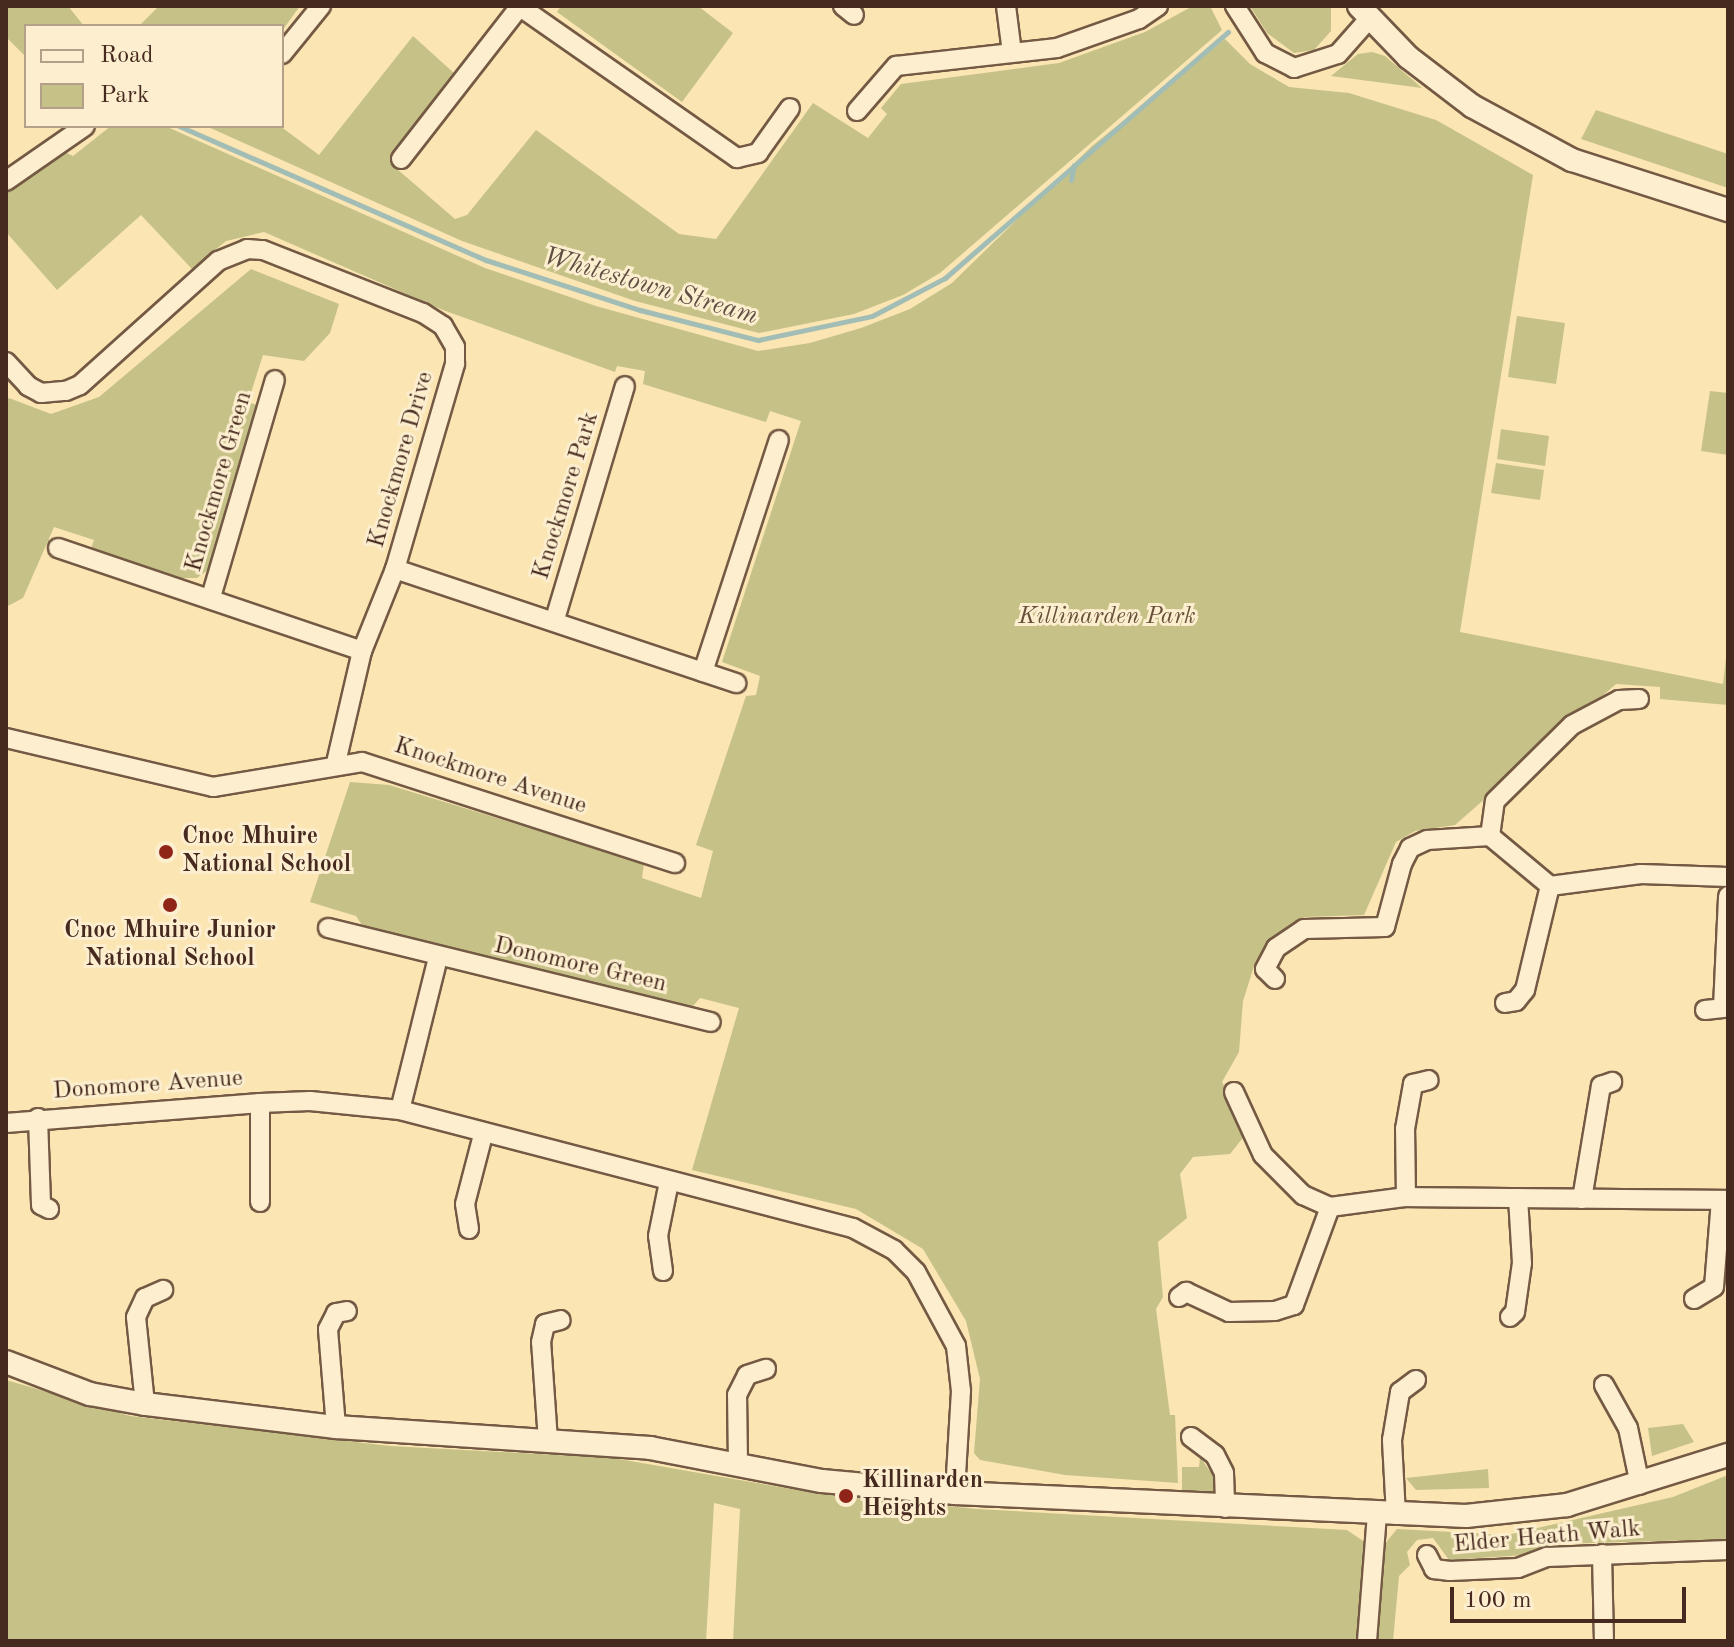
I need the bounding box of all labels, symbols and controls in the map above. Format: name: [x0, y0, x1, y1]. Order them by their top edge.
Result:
legend: [24, 24, 284, 128]
text: Road: [100, 44, 153, 68]
text: Park: [100, 84, 149, 108]
water label: Whitestown Stream: [539, 241, 761, 333]
street label: Knockmore Drive: [363, 368, 441, 552]
street label: Knockmore Green: [180, 388, 260, 576]
street label: Knockmore Park: [528, 409, 606, 583]
park label: Killinarden Park: [1018, 604, 1196, 632]
street label: Knockmore Avenue: [390, 732, 590, 822]
place label: Cnoc Mhuire National School: [182, 824, 351, 880]
marker: Cnoc Mhuire National School: [157, 843, 175, 861]
marker: Cnoc Mhuire Junior National School: [161, 896, 179, 914]
place label: Cnoc Mhuire Junior National School: [64, 918, 276, 974]
street label: Donomore Green: [491, 932, 669, 1000]
street label: Donomore Avenue: [52, 1065, 244, 1107]
place label: Killinarden Heights: [862, 1468, 983, 1524]
marker: Killinarden Heights: [837, 1487, 855, 1505]
street label: Elder Heath Walk: [1452, 1515, 1642, 1561]
scale bar: [1454, 1571, 1690, 1621]
text: 100 m: [1464, 1589, 1532, 1613]

